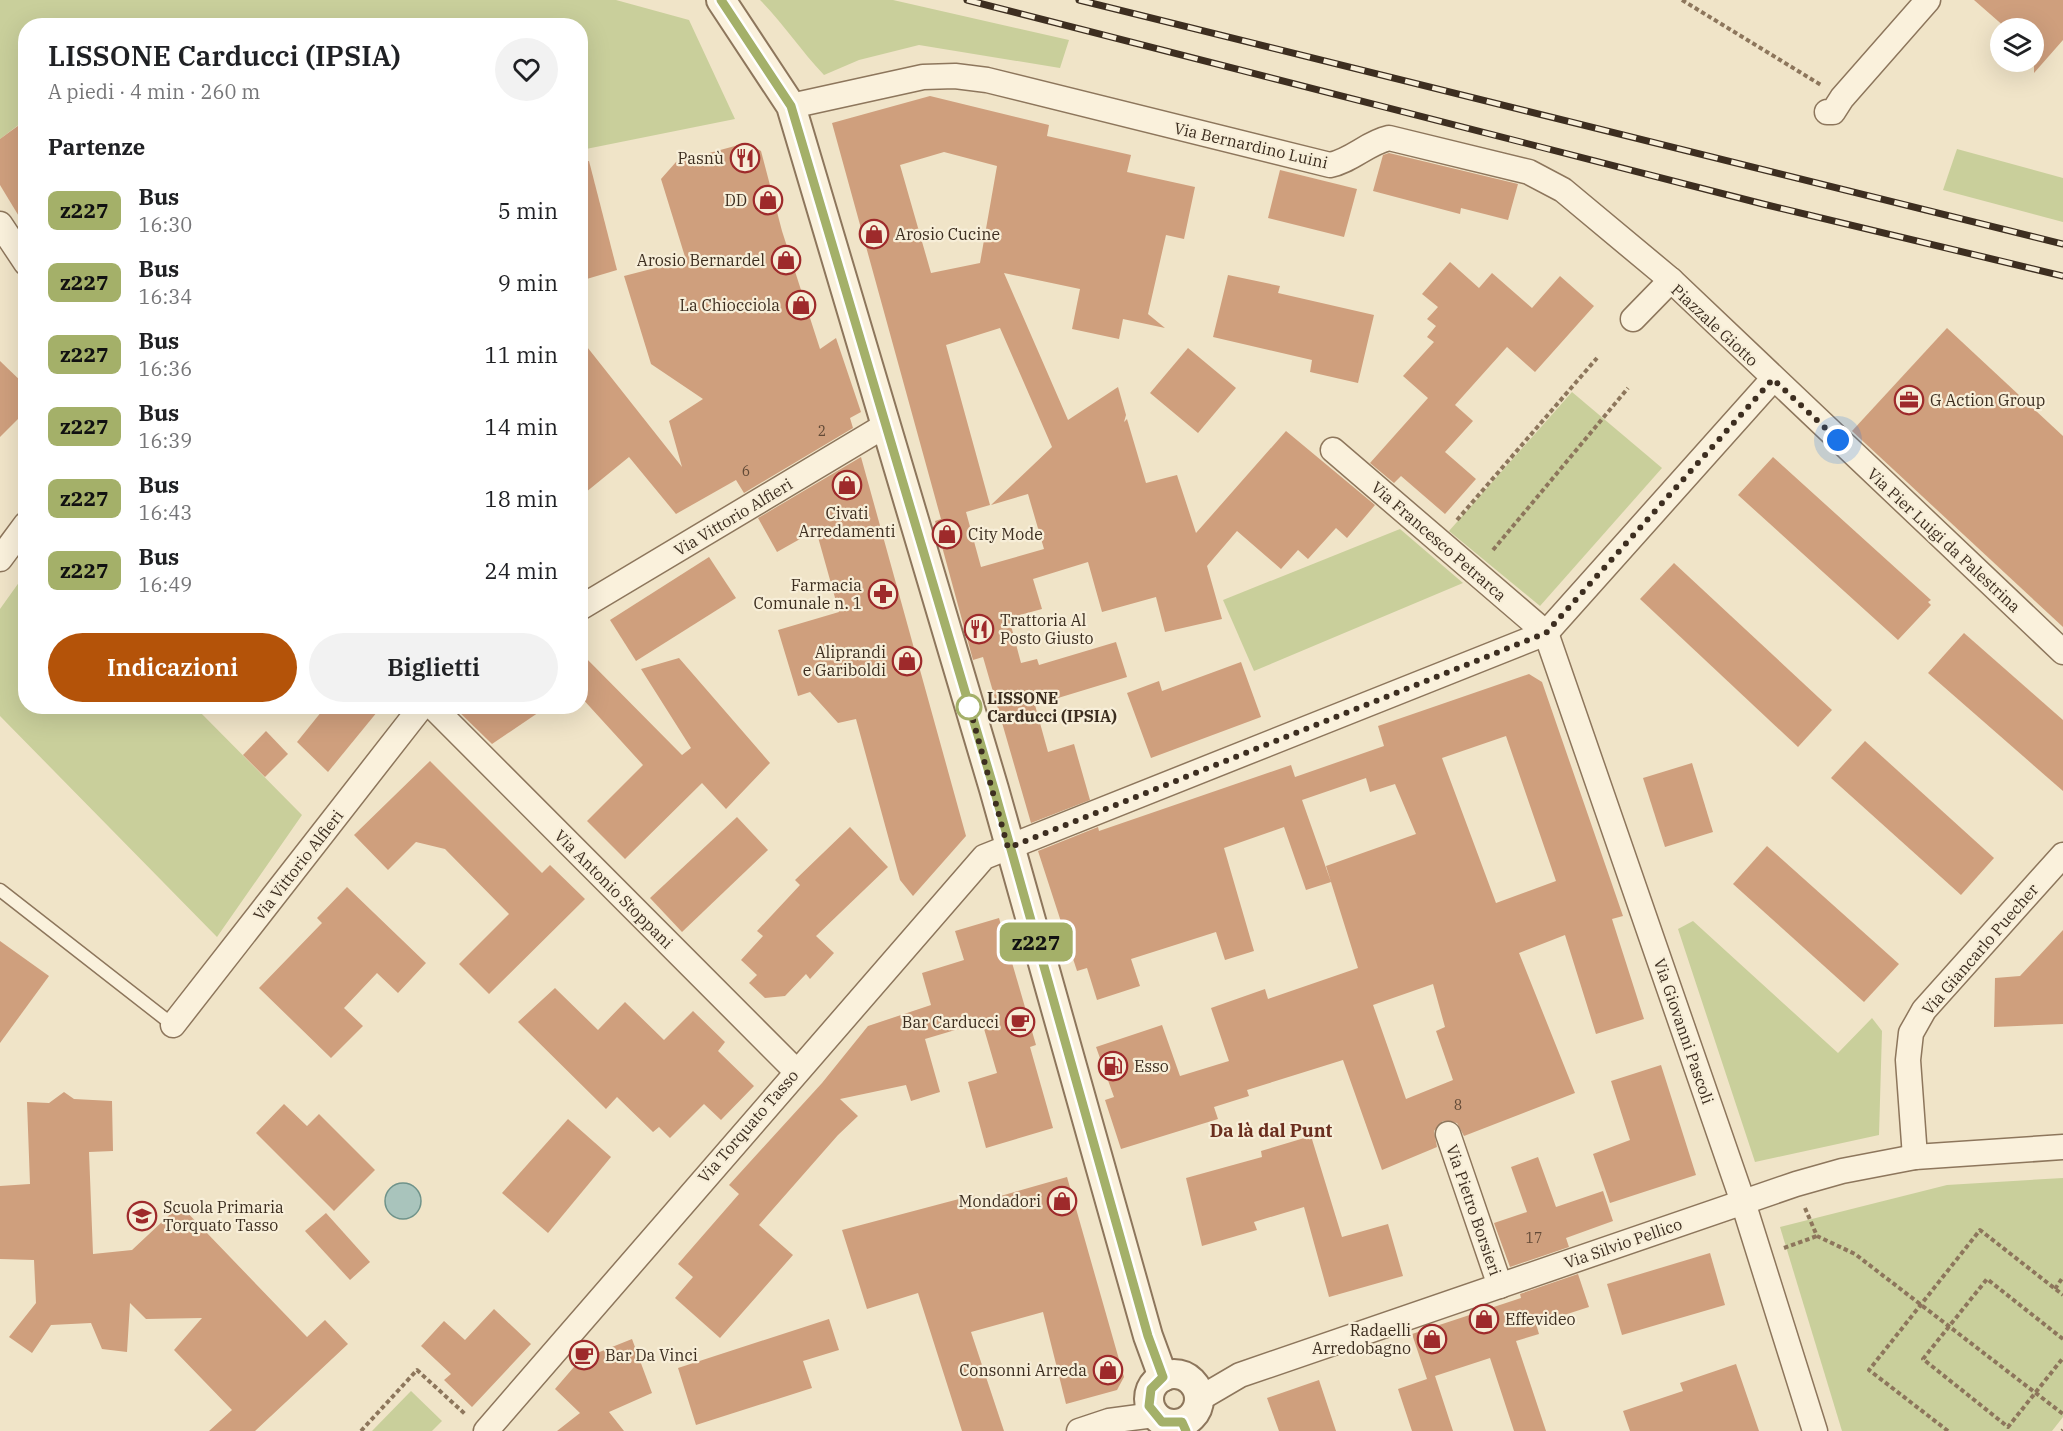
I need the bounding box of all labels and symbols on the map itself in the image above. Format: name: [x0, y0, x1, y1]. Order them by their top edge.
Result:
street label: Via Bernardino Luini: [1172, 118, 1330, 172]
restaurant icon: Pasnù: [729, 142, 761, 174]
place label: Pasnù: [678, 148, 724, 168]
shop icon: DD: [752, 184, 784, 216]
place label: DD: [724, 190, 747, 210]
shop icon: Arosio Cucine: [858, 218, 890, 250]
place label: Arosio Cucine: [895, 224, 1000, 244]
shop icon: Arosio Bernardel: [770, 244, 802, 276]
place label: Arosio Bernardel: [637, 250, 765, 270]
street label: Piazzale Giotto: [1667, 280, 1763, 370]
shop icon: La Chiocciola: [785, 289, 817, 321]
place label: La Chiocciola: [680, 295, 780, 315]
office icon: G Action Group: [1893, 384, 1925, 416]
place label: G Action Group: [1930, 390, 2046, 410]
house number: 2: [818, 422, 826, 440]
your location: [1823, 425, 1853, 455]
house number: 6: [742, 462, 750, 480]
street label: Via Pier Luigi da Palestrina: [1863, 464, 2025, 617]
shop icon: Civati Arredamenti: [831, 469, 863, 501]
street label: Via Vittorio Alfieri: [670, 474, 796, 560]
street label: Via Francesco Petrarca: [1367, 477, 1511, 605]
place label: Civati Arredamenti: [798, 503, 896, 541]
shop icon: City Mode: [931, 518, 963, 550]
place label: City Mode: [968, 524, 1043, 544]
place label: Farmacia Comunale n. 1: [754, 575, 862, 613]
pharmacy icon: Farmacia Comunale n. 1: [867, 578, 899, 610]
place label: Trattoria Al Posto Giusto: [1000, 610, 1094, 648]
restaurant icon: Trattoria Al Posto Giusto: [963, 613, 995, 645]
place label: Aliprandi e Gariboldi: [803, 642, 886, 680]
shop icon: Aliprandi e Gariboldi: [891, 645, 923, 677]
place label: LISSONE Carducci (IPSIA): [987, 688, 1117, 726]
marker: LISSONE Carducci (IPSIA): [956, 694, 982, 720]
street label: Via Vittorio Alfieri: [249, 806, 347, 924]
street label: Via Antonio Stoppani: [551, 826, 677, 952]
street label: Via Giancarlo Puecher: [1918, 879, 2042, 1019]
line badge: z227: [994, 922, 1078, 962]
street label: Via Giovanni Pascoli: [1650, 956, 1718, 1106]
cafe icon: Bar Carducci: [1004, 1006, 1036, 1038]
place label: Bar Carducci: [902, 1012, 999, 1032]
fuel station icon: Esso: [1097, 1050, 1129, 1082]
place label: Esso: [1134, 1056, 1169, 1076]
street label: Via Torquato Tasso: [694, 1065, 802, 1187]
house number: 8: [1454, 1096, 1462, 1114]
district label: Da là dal Punt: [1210, 1119, 1333, 1142]
street label: Via Pietro Borsieri: [1442, 1142, 1506, 1278]
shop icon: Mondadori: [1046, 1185, 1078, 1217]
place label: Mondadori: [958, 1191, 1041, 1211]
place label: Scuola Primaria Torquato Tasso: [163, 1197, 284, 1235]
school or university icon: Scuola Primaria Torquato Tasso: [126, 1200, 158, 1232]
street label: Via Silvio Pellico: [1561, 1213, 1685, 1273]
house number: 17: [1526, 1229, 1542, 1247]
shop icon: Effevideo: [1468, 1303, 1500, 1335]
place label: Effevideo: [1505, 1309, 1576, 1329]
place label: Radaelli Arredobagno: [1312, 1320, 1411, 1358]
shop icon: Radaelli Arredobagno: [1416, 1323, 1448, 1355]
cafe icon: Bar Da Vinci: [568, 1339, 600, 1371]
place label: Bar Da Vinci: [605, 1345, 698, 1365]
shop icon: Consonni Arreda: [1092, 1354, 1124, 1386]
place label: Consonni Arreda: [959, 1360, 1087, 1380]

